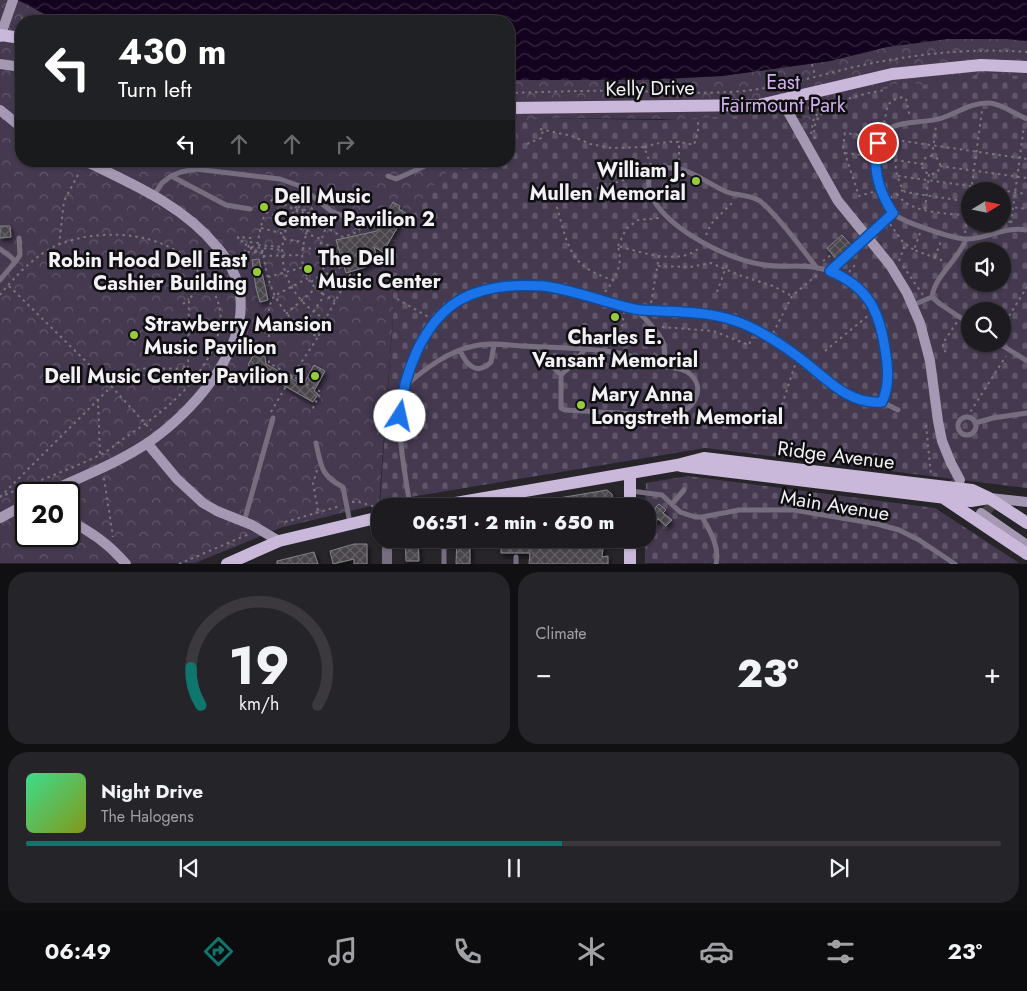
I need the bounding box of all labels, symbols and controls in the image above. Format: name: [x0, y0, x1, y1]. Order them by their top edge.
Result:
text: 430 m: [118, 27, 227, 77]
icon: left: [35, 35, 100, 100]
park label: East Fairmount Park: [720, 68, 846, 120]
text: Turn left: [118, 73, 192, 105]
street label: Kelly Drive: [605, 73, 695, 104]
pin: [857, 122, 899, 164]
icon: arrive: [864, 129, 892, 157]
icon: left: [172, 130, 200, 158]
icon: ahead: [225, 130, 253, 158]
icon: ahead: [278, 130, 306, 158]
icon: right: [331, 130, 359, 158]
place label: William J. Mullen Memorial: [530, 156, 686, 208]
marker: William J. Mullen Memorial: [690, 175, 702, 187]
place label: Dell Music Center Pavilion 2: [274, 182, 435, 234]
north arrow: [961, 182, 1011, 232]
map controls: [961, 182, 1011, 352]
marker: Dell Music Center Pavilion 2: [258, 201, 270, 213]
button: sound: [961, 242, 1011, 292]
place label: The Dell Music Center: [318, 244, 442, 296]
place label: Robin Hood Dell East Cashier Building: [48, 246, 248, 298]
marker: The Dell Music Center: [302, 263, 314, 275]
marker: Robin Hood Dell East Cashier Building: [251, 266, 263, 278]
button: search: [961, 302, 1011, 352]
place label: Strawberry Mansion Music Pavilion: [144, 310, 332, 362]
marker: Charles E. Vansant Memorial: [609, 311, 621, 323]
place label: Charles E. Vansant Memorial: [531, 323, 698, 375]
marker: Strawberry Mansion Music Pavilion: [128, 329, 140, 341]
place label: Dell Music Center Pavilion 1: [44, 362, 305, 391]
marker: Dell Music Center Pavilion 1: [309, 370, 321, 382]
place label: Mary Anna Longstreth Memorial: [591, 380, 783, 432]
position arrow: [373, 389, 425, 441]
marker: Mary Anna Longstreth Memorial: [575, 399, 587, 411]
street label: Ridge Avenue: [776, 434, 896, 477]
speed limit sign: 20: [15, 482, 80, 547]
street label: Main Avenue: [778, 483, 891, 528]
text: 06:51 · 2 min · 650 m: [413, 509, 614, 536]
text: Climate: [536, 622, 587, 645]
text: 19: [228, 628, 289, 704]
text: 23°: [737, 646, 799, 701]
text: −: [536, 653, 552, 694]
text: +: [984, 653, 1001, 694]
text: km/h: [239, 691, 279, 717]
text: Night Drive: [101, 778, 203, 805]
text: The Halogens: [101, 805, 194, 828]
icon: previous: [175, 854, 203, 882]
icon: pause: [500, 854, 528, 882]
icon: next: [825, 854, 853, 882]
icon: directions: [201, 934, 236, 969]
icon: music: [325, 934, 360, 969]
icon: phone: [450, 934, 485, 969]
icon: climate: [574, 934, 609, 969]
icon: car: [699, 934, 734, 969]
icon: filters: [823, 934, 858, 969]
text: 06:49: [45, 935, 111, 967]
text: 23°: [948, 935, 982, 967]

